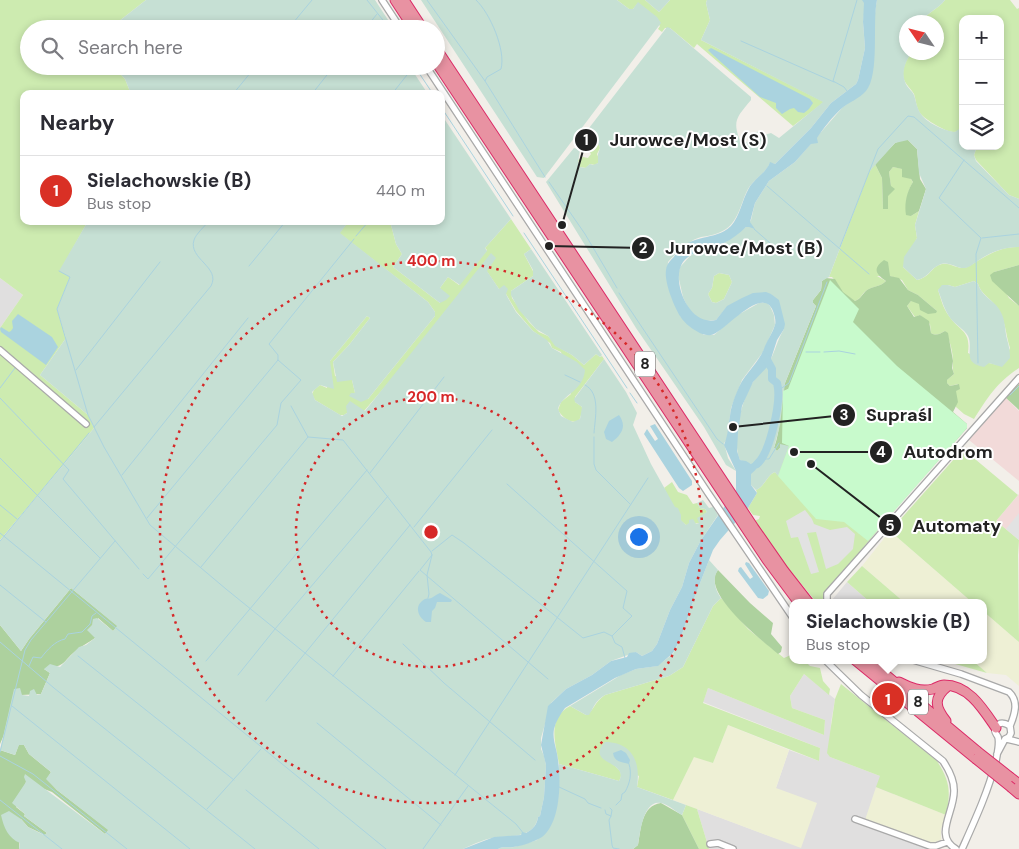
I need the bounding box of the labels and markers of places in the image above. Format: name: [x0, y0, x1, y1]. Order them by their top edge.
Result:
callout: Jurowce/Most (S): [574, 123, 776, 156]
callout: Jurowce/Most (B): [630, 231, 833, 264]
callout: Supraśl: [831, 398, 942, 431]
callout: Autodrom: [869, 435, 1003, 468]
callout: Automaty: [878, 509, 1011, 542]
centre of rings: [422, 523, 440, 541]
pin: 1: [872, 680, 904, 718]

